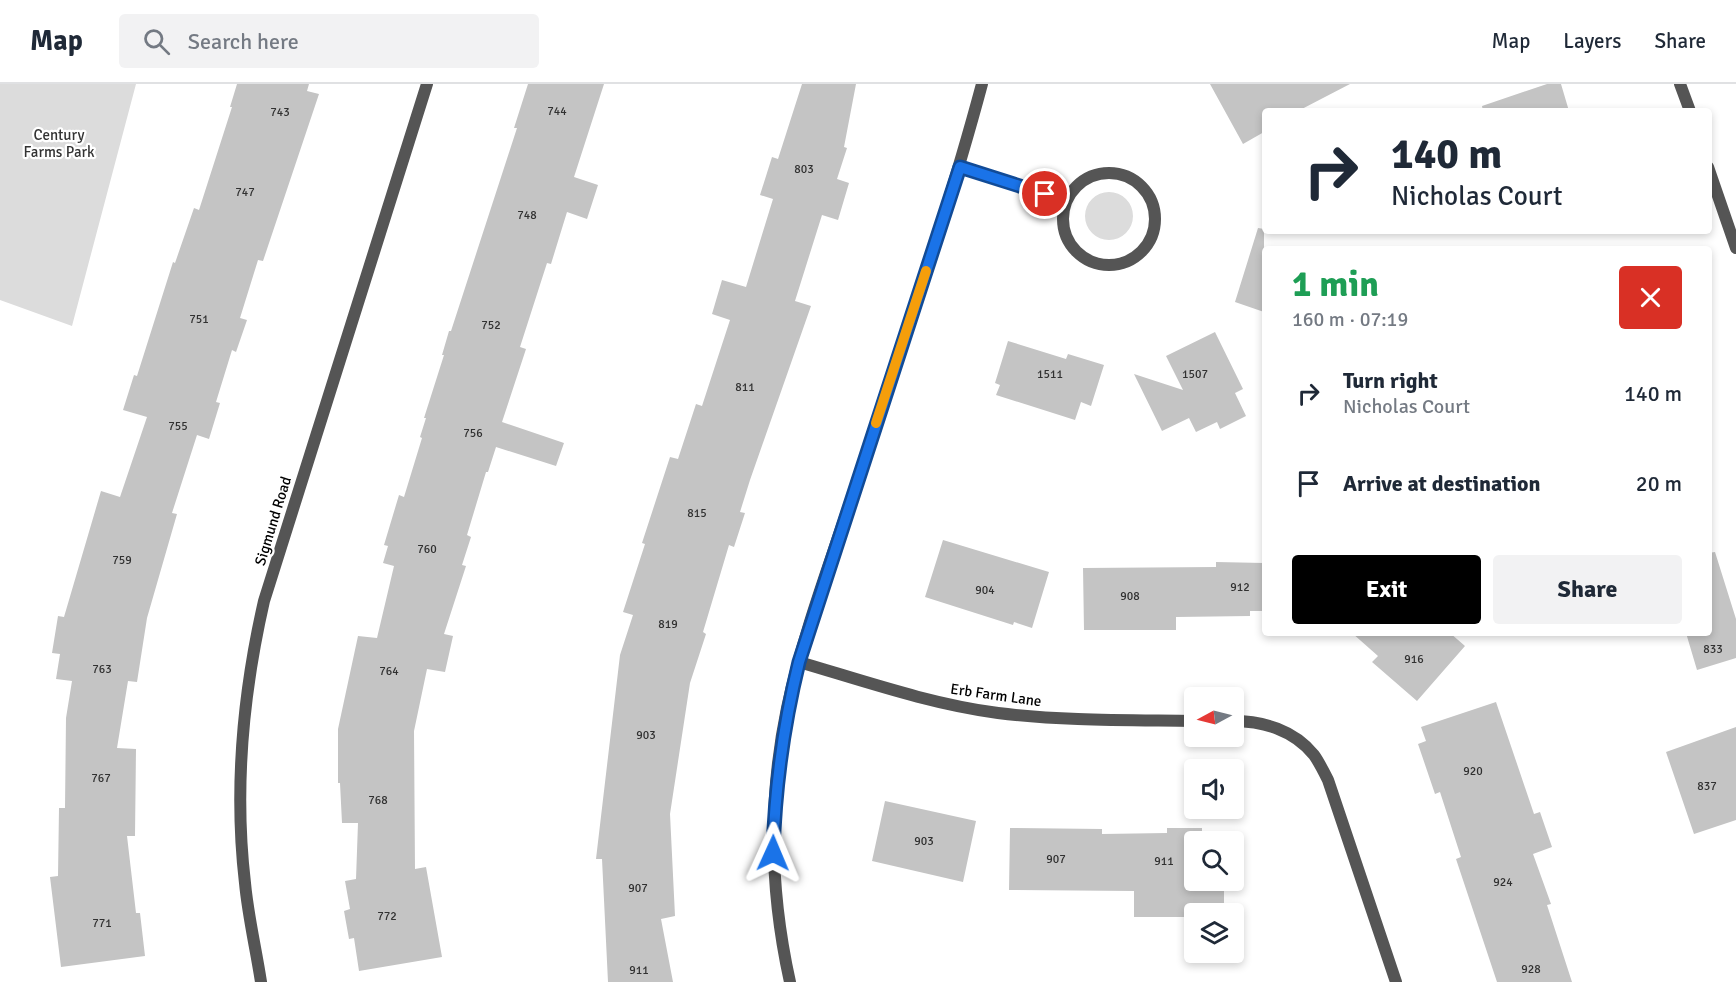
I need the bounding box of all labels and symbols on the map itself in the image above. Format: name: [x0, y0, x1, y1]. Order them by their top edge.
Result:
house number: 744: [547, 104, 567, 119]
house number: 743: [270, 105, 290, 120]
park label: Century Farms Park: [23, 126, 95, 161]
house number: 803: [794, 162, 814, 177]
pin: [1019, 168, 1070, 219]
house number: 747: [235, 185, 255, 200]
house number: 748: [517, 208, 537, 223]
house number: 751: [189, 312, 209, 327]
house number: 752: [481, 318, 501, 333]
house number: 1511: [1037, 367, 1063, 382]
house number: 1507: [1182, 367, 1208, 382]
house number: 811: [735, 380, 755, 395]
house number: 755: [168, 419, 188, 434]
house number: 756: [463, 426, 483, 441]
street label: Sigmund Road: [251, 474, 295, 568]
house number: 815: [687, 506, 707, 521]
house number: 760: [417, 542, 437, 557]
house number: 759: [112, 553, 132, 568]
house number: 912: [1230, 580, 1250, 595]
house number: 904: [975, 583, 995, 598]
house number: 908: [1120, 589, 1140, 604]
house number: 819: [658, 617, 678, 632]
house number: 833: [1703, 642, 1723, 657]
house number: 916: [1404, 652, 1424, 667]
house number: 763: [92, 662, 112, 677]
house number: 764: [379, 664, 399, 679]
street label: Erb Farm Lane: [949, 680, 1043, 710]
north arrow: [1184, 687, 1244, 747]
house number: 903: [636, 728, 656, 743]
house number: 920: [1463, 764, 1483, 779]
house number: 767: [91, 771, 111, 786]
house number: 837: [1697, 779, 1717, 794]
house number: 768: [368, 793, 388, 808]
position arrow: [741, 821, 805, 885]
house number: 903: [914, 834, 934, 849]
house number: 907: [1046, 852, 1066, 867]
house number: 911: [1154, 854, 1174, 869]
house number: 924: [1493, 875, 1513, 890]
house number: 907: [628, 881, 648, 896]
house number: 772: [377, 909, 397, 924]
house number: 771: [92, 916, 112, 931]
house number: 928: [1521, 962, 1541, 977]
house number: 911: [629, 963, 649, 978]

